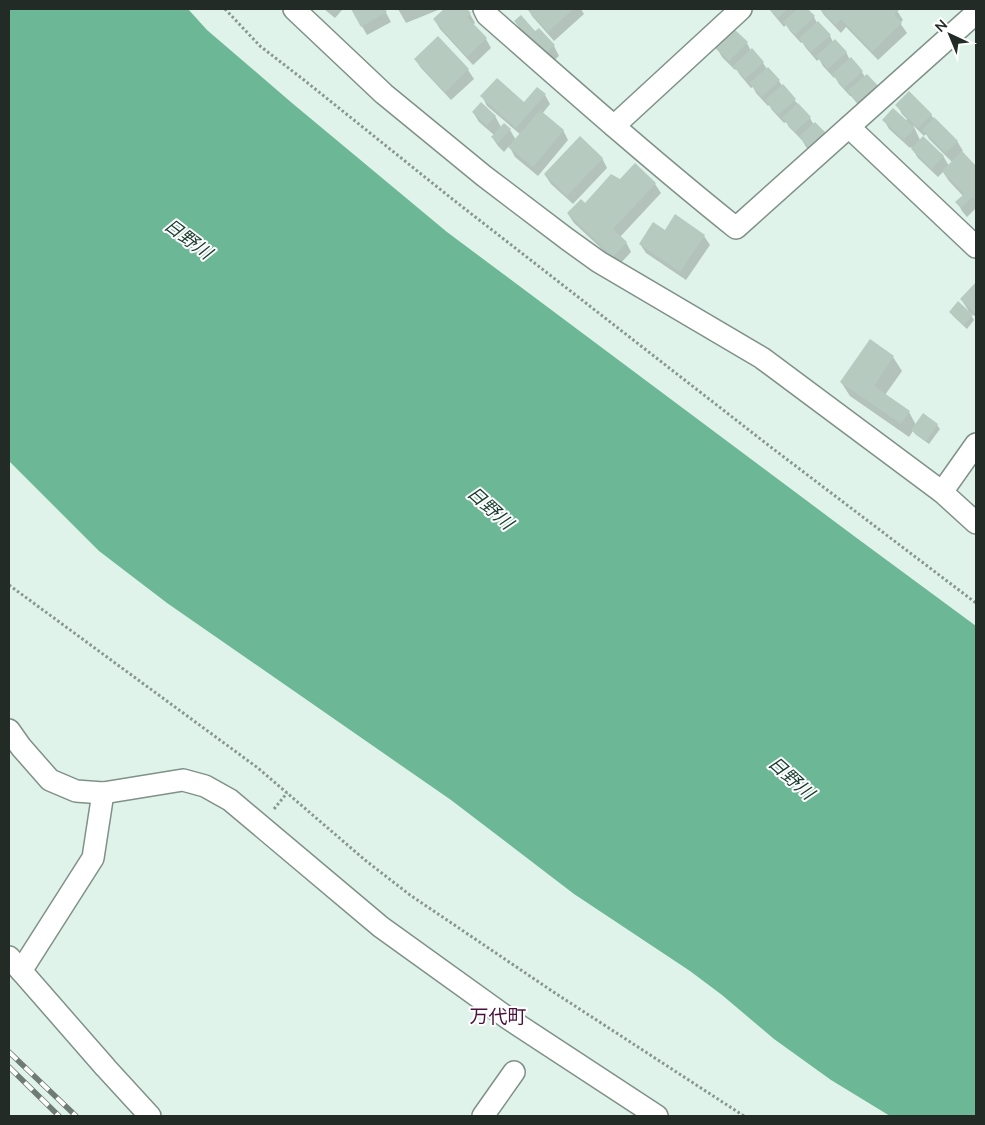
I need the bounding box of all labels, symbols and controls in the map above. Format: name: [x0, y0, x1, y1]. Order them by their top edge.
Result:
north arrow: [925, 10, 975, 60]
text: N: [931, 16, 952, 36]
water label: 日野川: [159, 213, 218, 266]
water label: 日野川: [462, 481, 520, 536]
water label: 日野川: [763, 751, 821, 806]
district label: 万代町: [469, 1004, 527, 1030]

